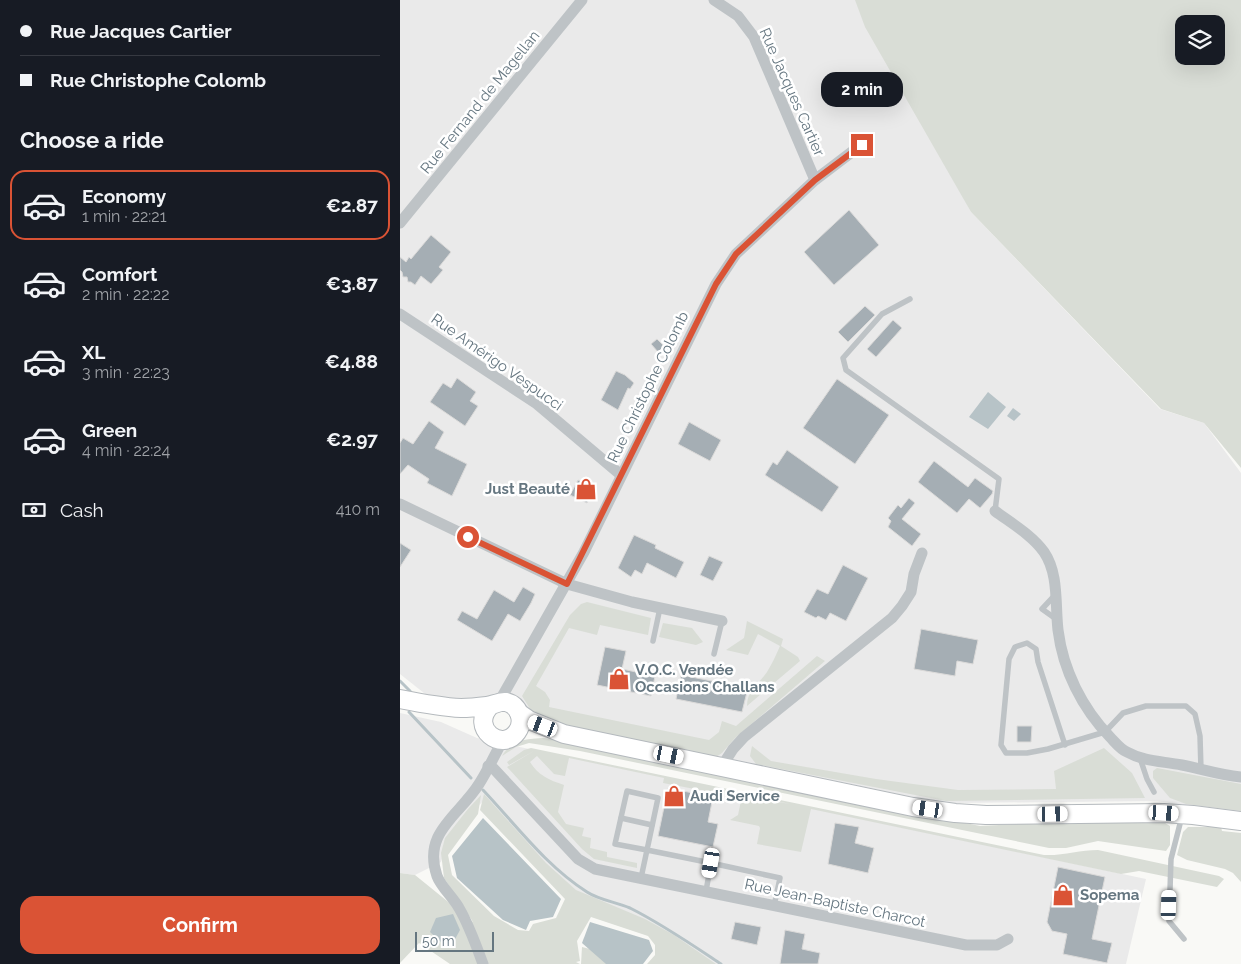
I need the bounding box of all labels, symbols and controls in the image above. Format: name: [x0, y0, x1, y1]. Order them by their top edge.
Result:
map controls: [1175, 15, 1225, 65]
button: layers: [1175, 15, 1225, 65]
text: Rue Jacques Cartier: [50, 20, 232, 42]
street label: Rue Jacques Cartier: [756, 25, 829, 160]
street label: Rue Fernand de Magellan: [417, 27, 543, 177]
text: Rue Christophe Colomb: [50, 69, 266, 91]
callout: 2 min: [821, 72, 903, 108]
text: 2 min: [841, 80, 883, 99]
text: Choose a ride: [20, 127, 164, 153]
route end: [851, 134, 873, 156]
icon: car: [22, 183, 67, 228]
text: Economy: [82, 185, 166, 207]
text: €2.87: [326, 194, 378, 216]
text: 1 min · 22:21: [82, 207, 167, 226]
icon: car: [22, 261, 67, 306]
text: Comfort: [82, 263, 157, 285]
text: €3.87: [326, 272, 378, 294]
text: 2 min · 22:22: [82, 285, 169, 304]
street label: Rue Christophe Colomb: [604, 309, 692, 465]
street label: Rue Amérigo Vespucci: [428, 310, 566, 414]
icon: car: [22, 339, 67, 384]
text: XL: [82, 341, 105, 363]
text: €4.88: [325, 350, 378, 372]
text: 3 min · 22:23: [82, 363, 170, 382]
icon: car: [22, 417, 67, 462]
text: Green: [82, 419, 137, 441]
text: €2.97: [326, 428, 378, 450]
text: 4 min · 22:24: [82, 441, 170, 460]
shop icon: Just Beauté: [573, 476, 599, 502]
place label: Just Beauté: [485, 480, 570, 498]
icon: cash: [20, 496, 48, 524]
text: Cash: [60, 499, 104, 521]
text: 410 m: [336, 500, 380, 519]
route start: [457, 526, 479, 548]
place label: V.O.C. Vendée Occasions Challans: [635, 661, 775, 696]
shop icon: V.O.C. Vendée Occasions Challans: [606, 666, 632, 692]
car: [526, 714, 559, 738]
car: [652, 745, 685, 765]
shop icon: Audi Service: [661, 783, 687, 809]
place label: Audi Service: [690, 787, 780, 805]
car: [912, 799, 943, 819]
car: [1148, 805, 1179, 821]
car: [1037, 806, 1068, 822]
car: [701, 847, 720, 879]
street label: Rue Jean-Baptiste Charcot: [743, 875, 927, 931]
shop icon: Sopema: [1050, 882, 1076, 908]
place label: Sopema: [1080, 886, 1140, 904]
car: [1160, 890, 1177, 920]
button: Confirm: [20, 896, 380, 954]
scale bar: [415, 929, 494, 952]
text: 50 m: [422, 933, 455, 949]

